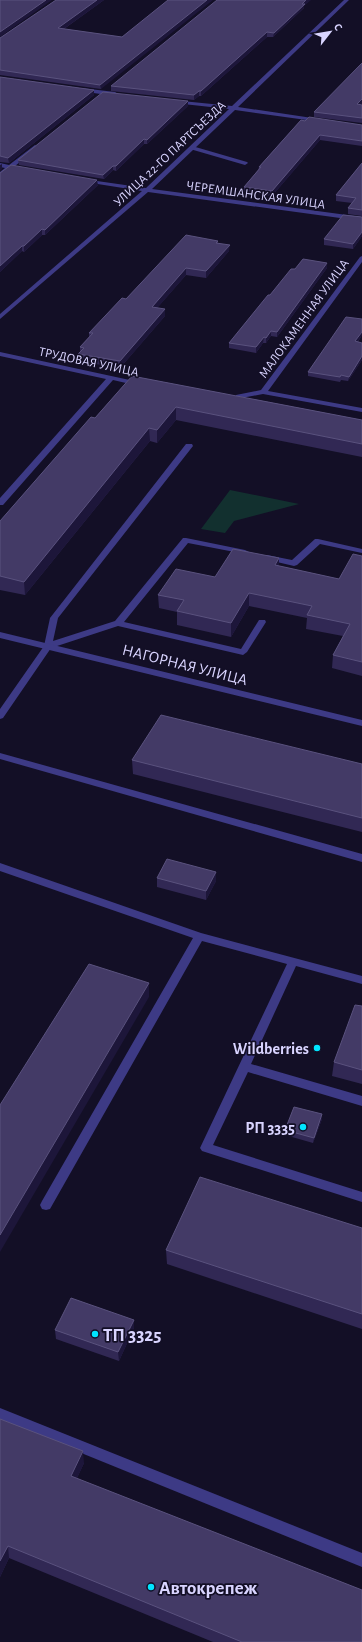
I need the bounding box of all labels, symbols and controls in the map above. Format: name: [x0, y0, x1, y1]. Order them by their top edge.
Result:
north arrow: [310, 12, 350, 52]
text: С: [332, 22, 344, 33]
street label: УЛИЦА 22-ГО ПАРТСЪЕЗДА: [112, 99, 229, 209]
street label: ЧЕРЕМШАНСКАЯ УЛИЦА: [186, 179, 326, 212]
street label: МАЛОКАМЕННАЯ УЛИЦА: [257, 257, 352, 381]
street label: ТРУДОВАЯ УЛИЦА: [38, 346, 140, 379]
street label: НАГОРНАЯ УЛИЦА: [120, 642, 250, 688]
place label: Wildberries: [233, 1041, 309, 1057]
marker: Wildberries: [312, 1043, 322, 1053]
place label: РП 3335: [245, 1120, 295, 1136]
marker: РП 3335: [298, 1122, 308, 1132]
place label: ТП 3325: [103, 1326, 162, 1345]
marker: ТП 3325: [90, 1329, 100, 1339]
place label: Автокрепеж: [159, 1579, 258, 1598]
marker: Автокрепеж: [146, 1582, 156, 1592]

